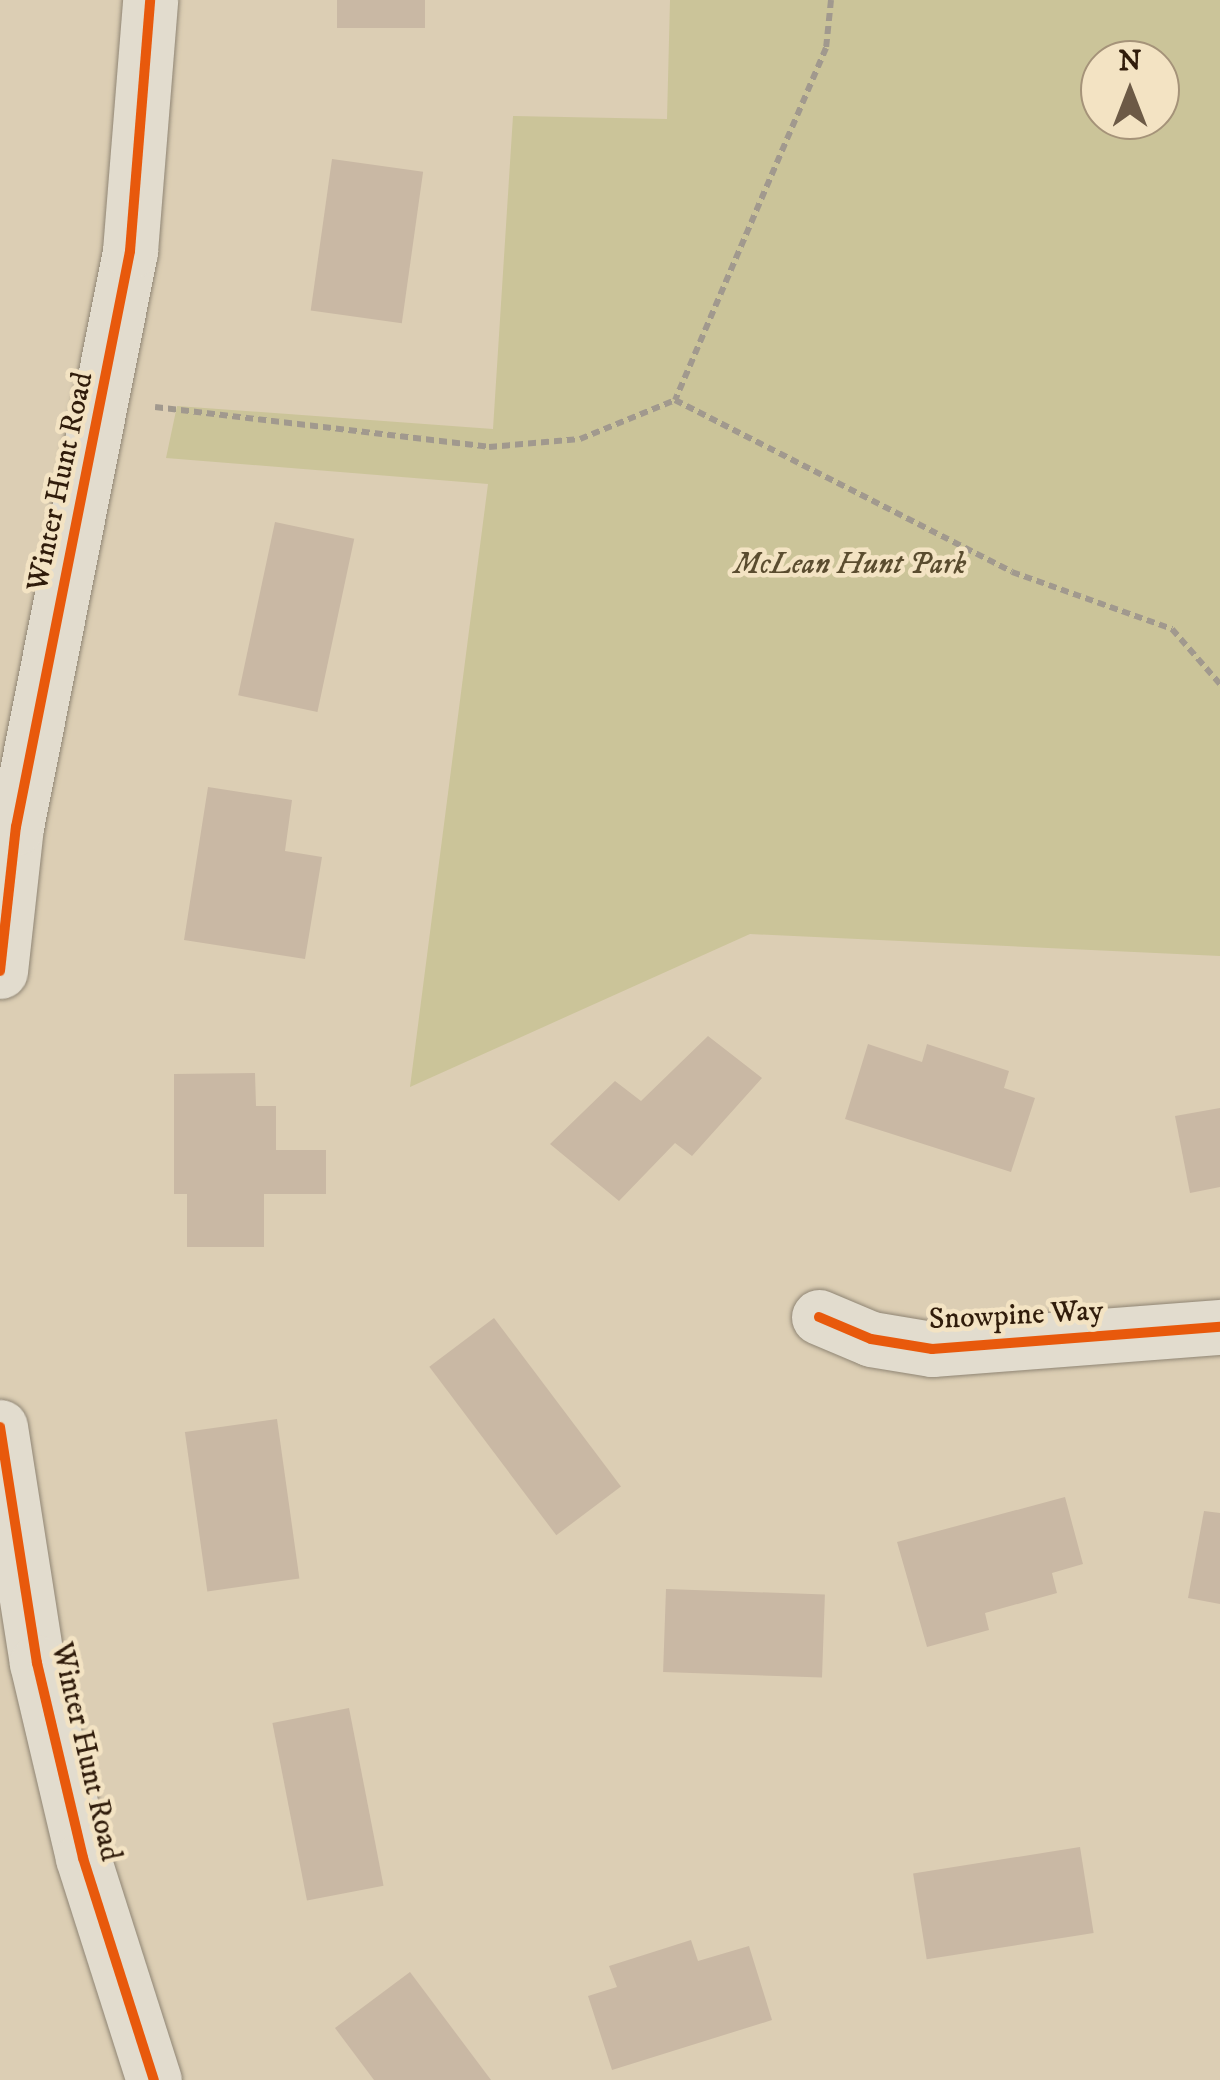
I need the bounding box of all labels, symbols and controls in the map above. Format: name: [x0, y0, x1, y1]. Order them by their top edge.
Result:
north arrow: [1080, 40, 1180, 140]
text: N: [1119, 44, 1141, 79]
street label: Winter Hunt Road: [20, 369, 102, 595]
park label: McLean Hunt Park: [734, 547, 966, 583]
street label: Snowpine Way: [928, 1293, 1104, 1339]
street label: Winter Hunt Road: [42, 1639, 128, 1865]

